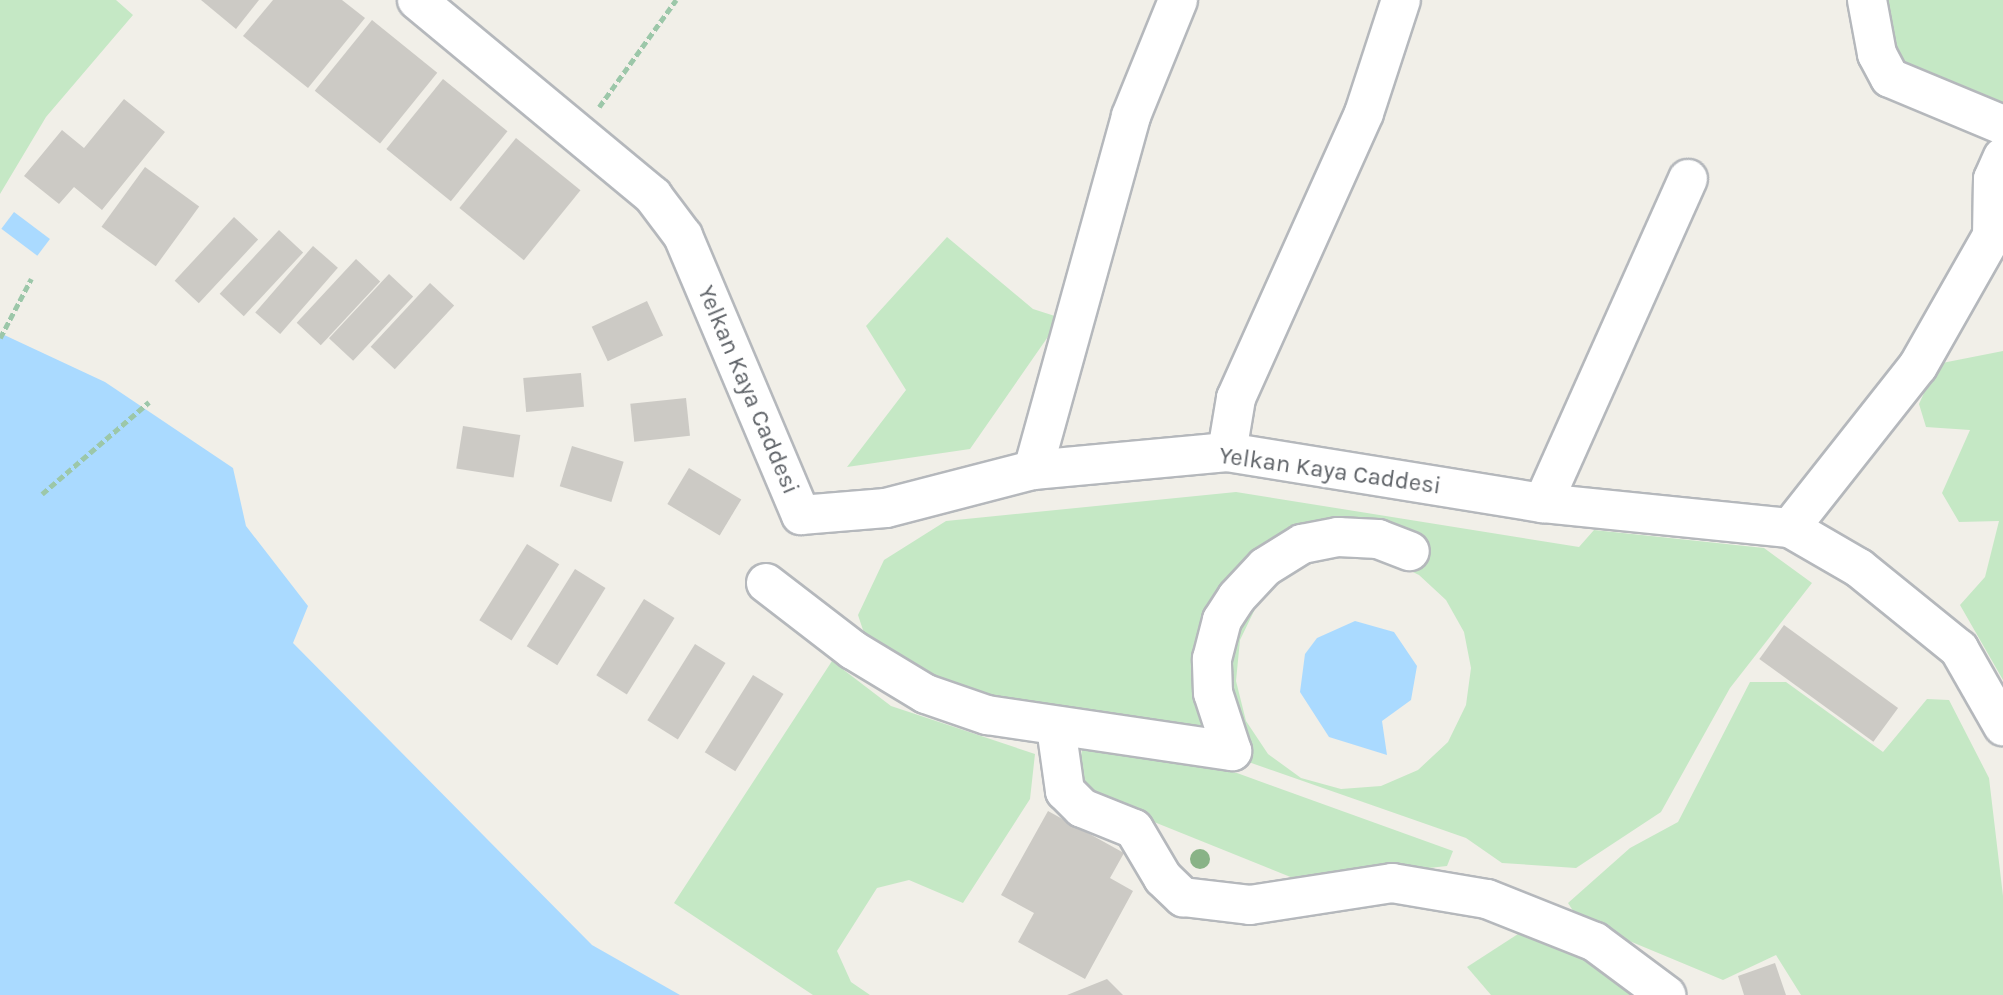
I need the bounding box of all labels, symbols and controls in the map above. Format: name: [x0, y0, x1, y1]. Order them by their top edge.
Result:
street label: Yelkan Kaya Caddesi: [691, 281, 805, 499]
street label: Yelkan Kaya Caddesi: [1217, 441, 1443, 501]

